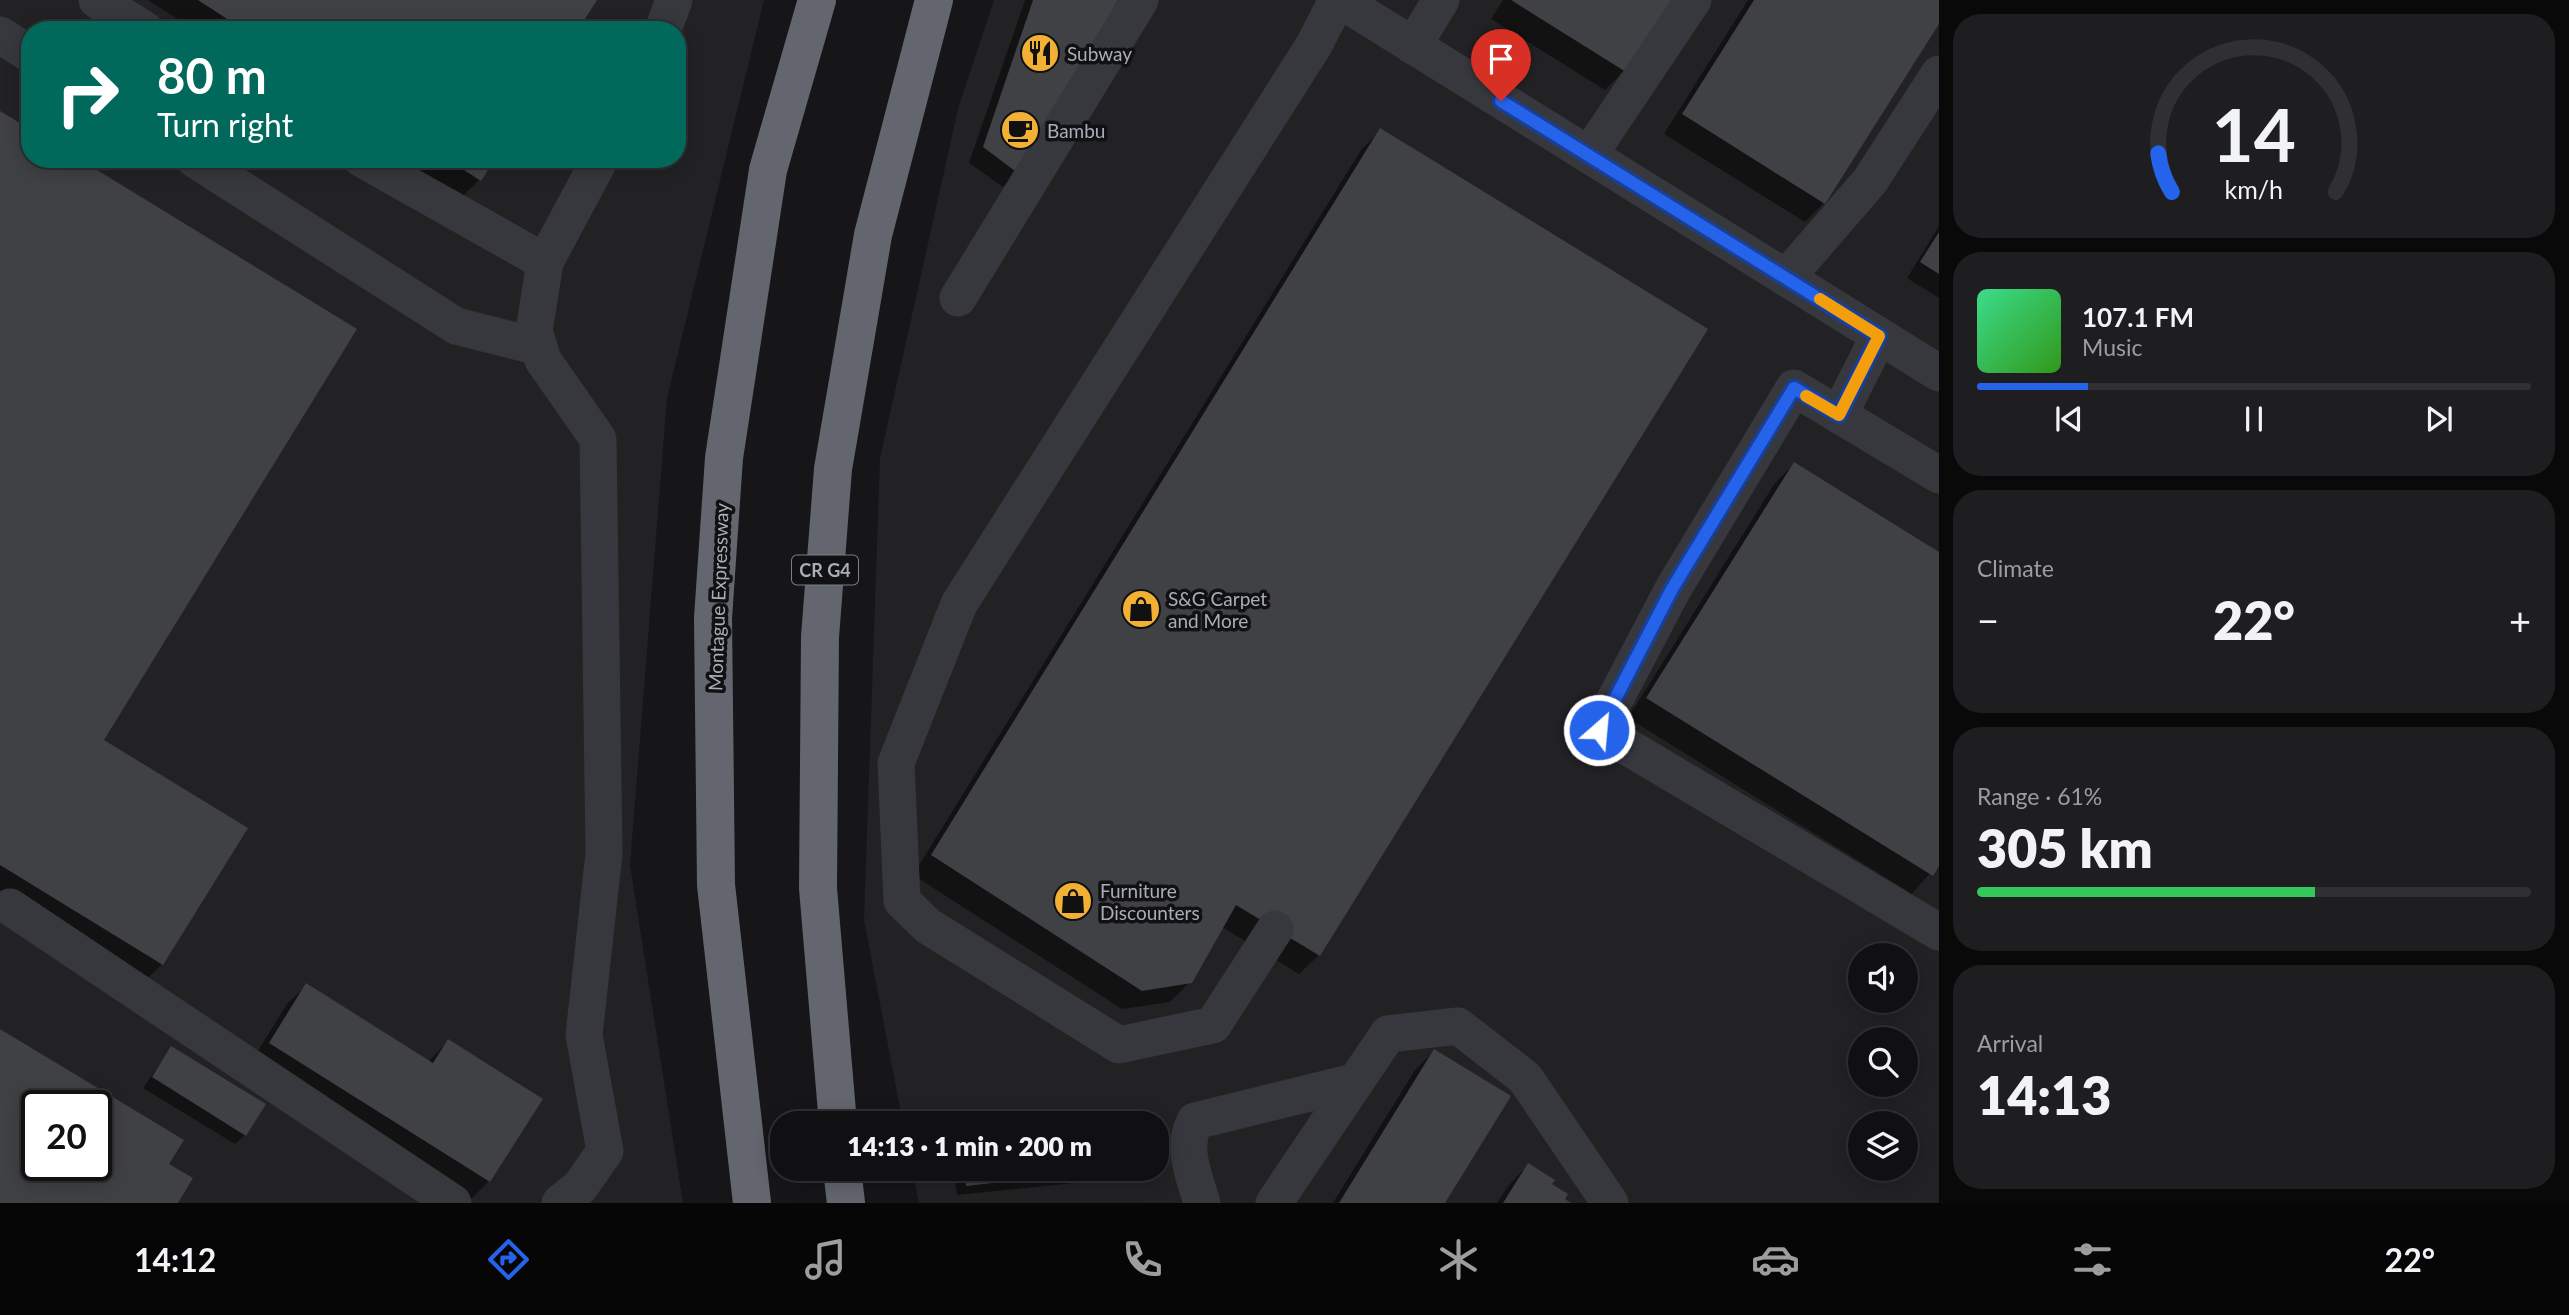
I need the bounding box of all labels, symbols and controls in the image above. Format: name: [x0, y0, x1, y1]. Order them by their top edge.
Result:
pin: [1471, 29, 1531, 101]
restaurant icon: Subway: [1019, 32, 1061, 74]
icon: arrive: [1482, 40, 1520, 78]
place label: Subway: [1067, 42, 1132, 65]
text: 80 m: [157, 46, 267, 104]
icon: right: [42, 49, 133, 140]
text: 14: [2212, 90, 2296, 178]
text: Turn right: [157, 105, 293, 144]
cafe icon: Bambu: [999, 109, 1041, 151]
place label: Bambu: [1047, 119, 1105, 142]
text: km/h: [2225, 174, 2283, 204]
text: 107.1 FM: [2082, 301, 2194, 333]
text: Music: [2082, 333, 2142, 361]
icon: previous: [2050, 400, 2088, 438]
icon: pause: [2235, 400, 2273, 438]
icon: next: [2420, 400, 2458, 438]
street label: Montague Expressway: [703, 502, 733, 691]
text: Climate: [1977, 554, 2054, 582]
road number: CR G4: [792, 556, 858, 584]
place label: S&G Carpet and More: [1168, 587, 1267, 632]
shop icon: S&G Carpet and More: [1120, 588, 1162, 630]
text: 22°: [2213, 589, 2295, 651]
text: −: [1977, 597, 1999, 643]
text: +: [2509, 597, 2531, 643]
position arrow: [1562, 693, 1636, 767]
text: Range · 61%: [1977, 782, 2102, 810]
text: 305 km: [1977, 817, 2153, 879]
place label: Furniture Discounters: [1100, 879, 1200, 924]
shop icon: Furniture Discounters: [1052, 880, 1094, 922]
map controls: [1848, 943, 1918, 1181]
button: sound: [1848, 943, 1918, 1013]
button: search: [1848, 1027, 1918, 1097]
text: Arrival: [1977, 1029, 2043, 1057]
text: 14:13: [1977, 1064, 2111, 1126]
speed limit sign: 20: [21, 1090, 112, 1181]
button: layers: [1848, 1111, 1918, 1181]
text: 14:13 · 1 min · 200 m: [847, 1130, 1092, 1162]
icon: directions: [484, 1235, 533, 1284]
icon: music: [801, 1235, 850, 1284]
icon: phone: [1118, 1235, 1167, 1284]
icon: climate: [1434, 1235, 1483, 1284]
icon: car: [1751, 1235, 1800, 1284]
icon: filters: [2068, 1235, 2117, 1284]
text: 14:12: [134, 1240, 216, 1279]
text: 22°: [2385, 1240, 2435, 1279]

